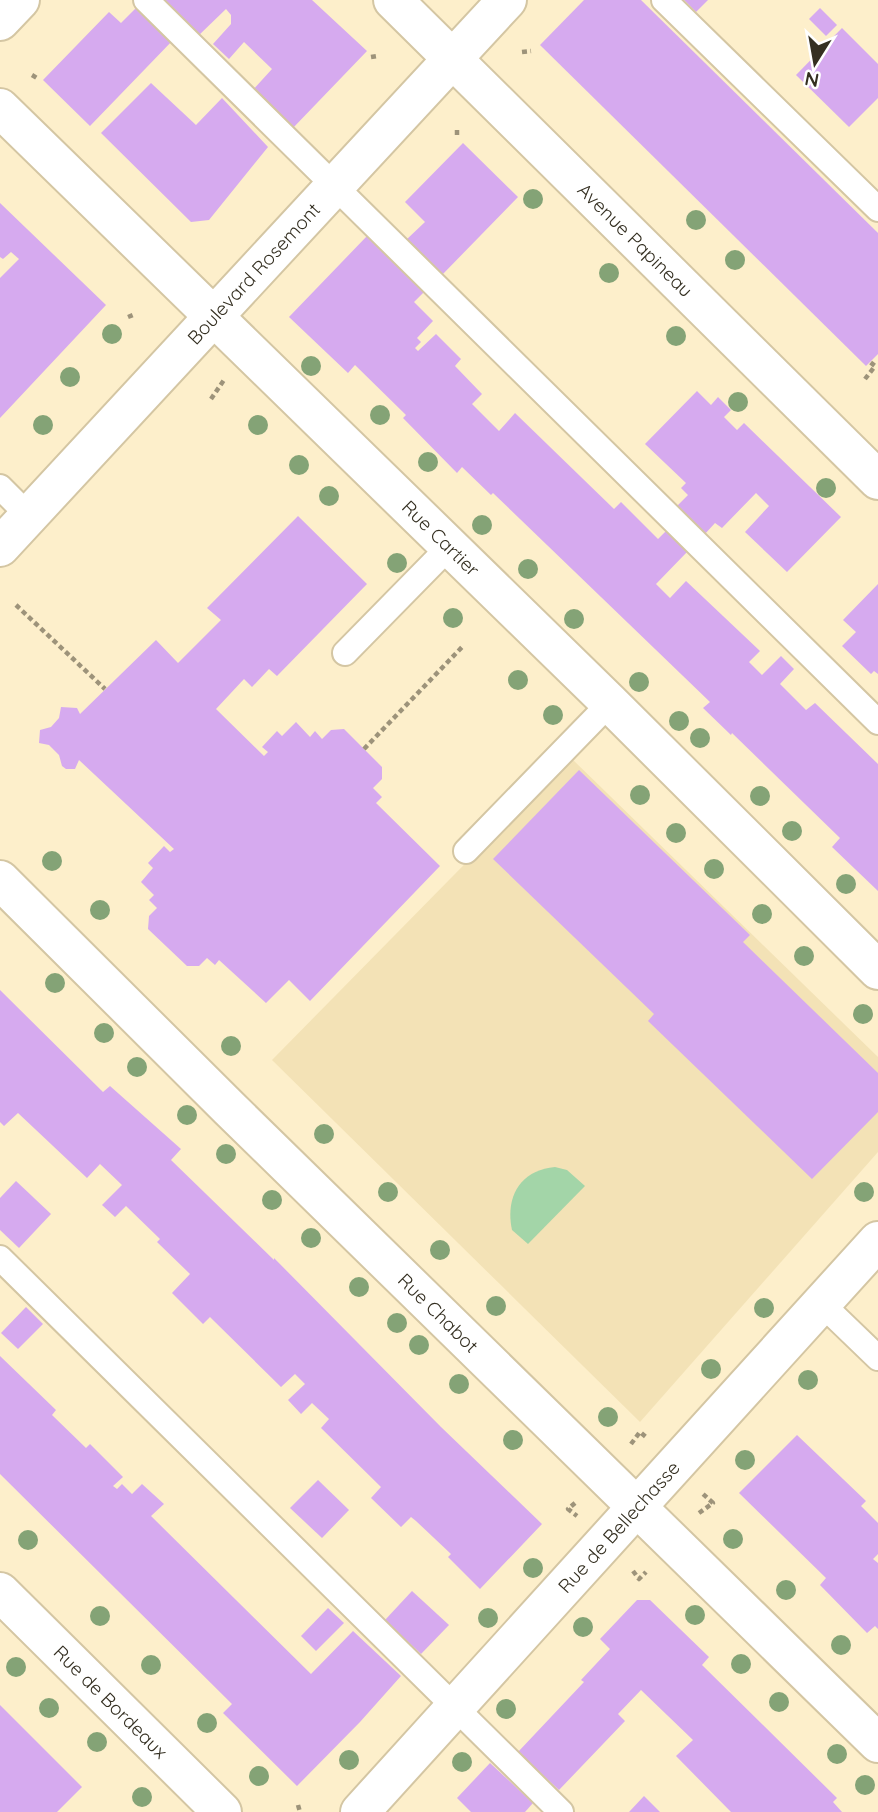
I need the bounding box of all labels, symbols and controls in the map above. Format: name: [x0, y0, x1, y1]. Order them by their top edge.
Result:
north arrow: [780, 28, 850, 98]
text: N: [803, 67, 821, 93]
street label: Avenue Papineau: [573, 178, 698, 302]
street label: Boulevard Rosemont: [182, 198, 325, 349]
street label: Rue Cartier: [397, 495, 485, 582]
street label: Rue Chabot: [393, 1268, 484, 1358]
street label: Rue de Bellechasse: [553, 1456, 685, 1598]
street label: Rue de Bordeaux: [49, 1640, 173, 1764]

